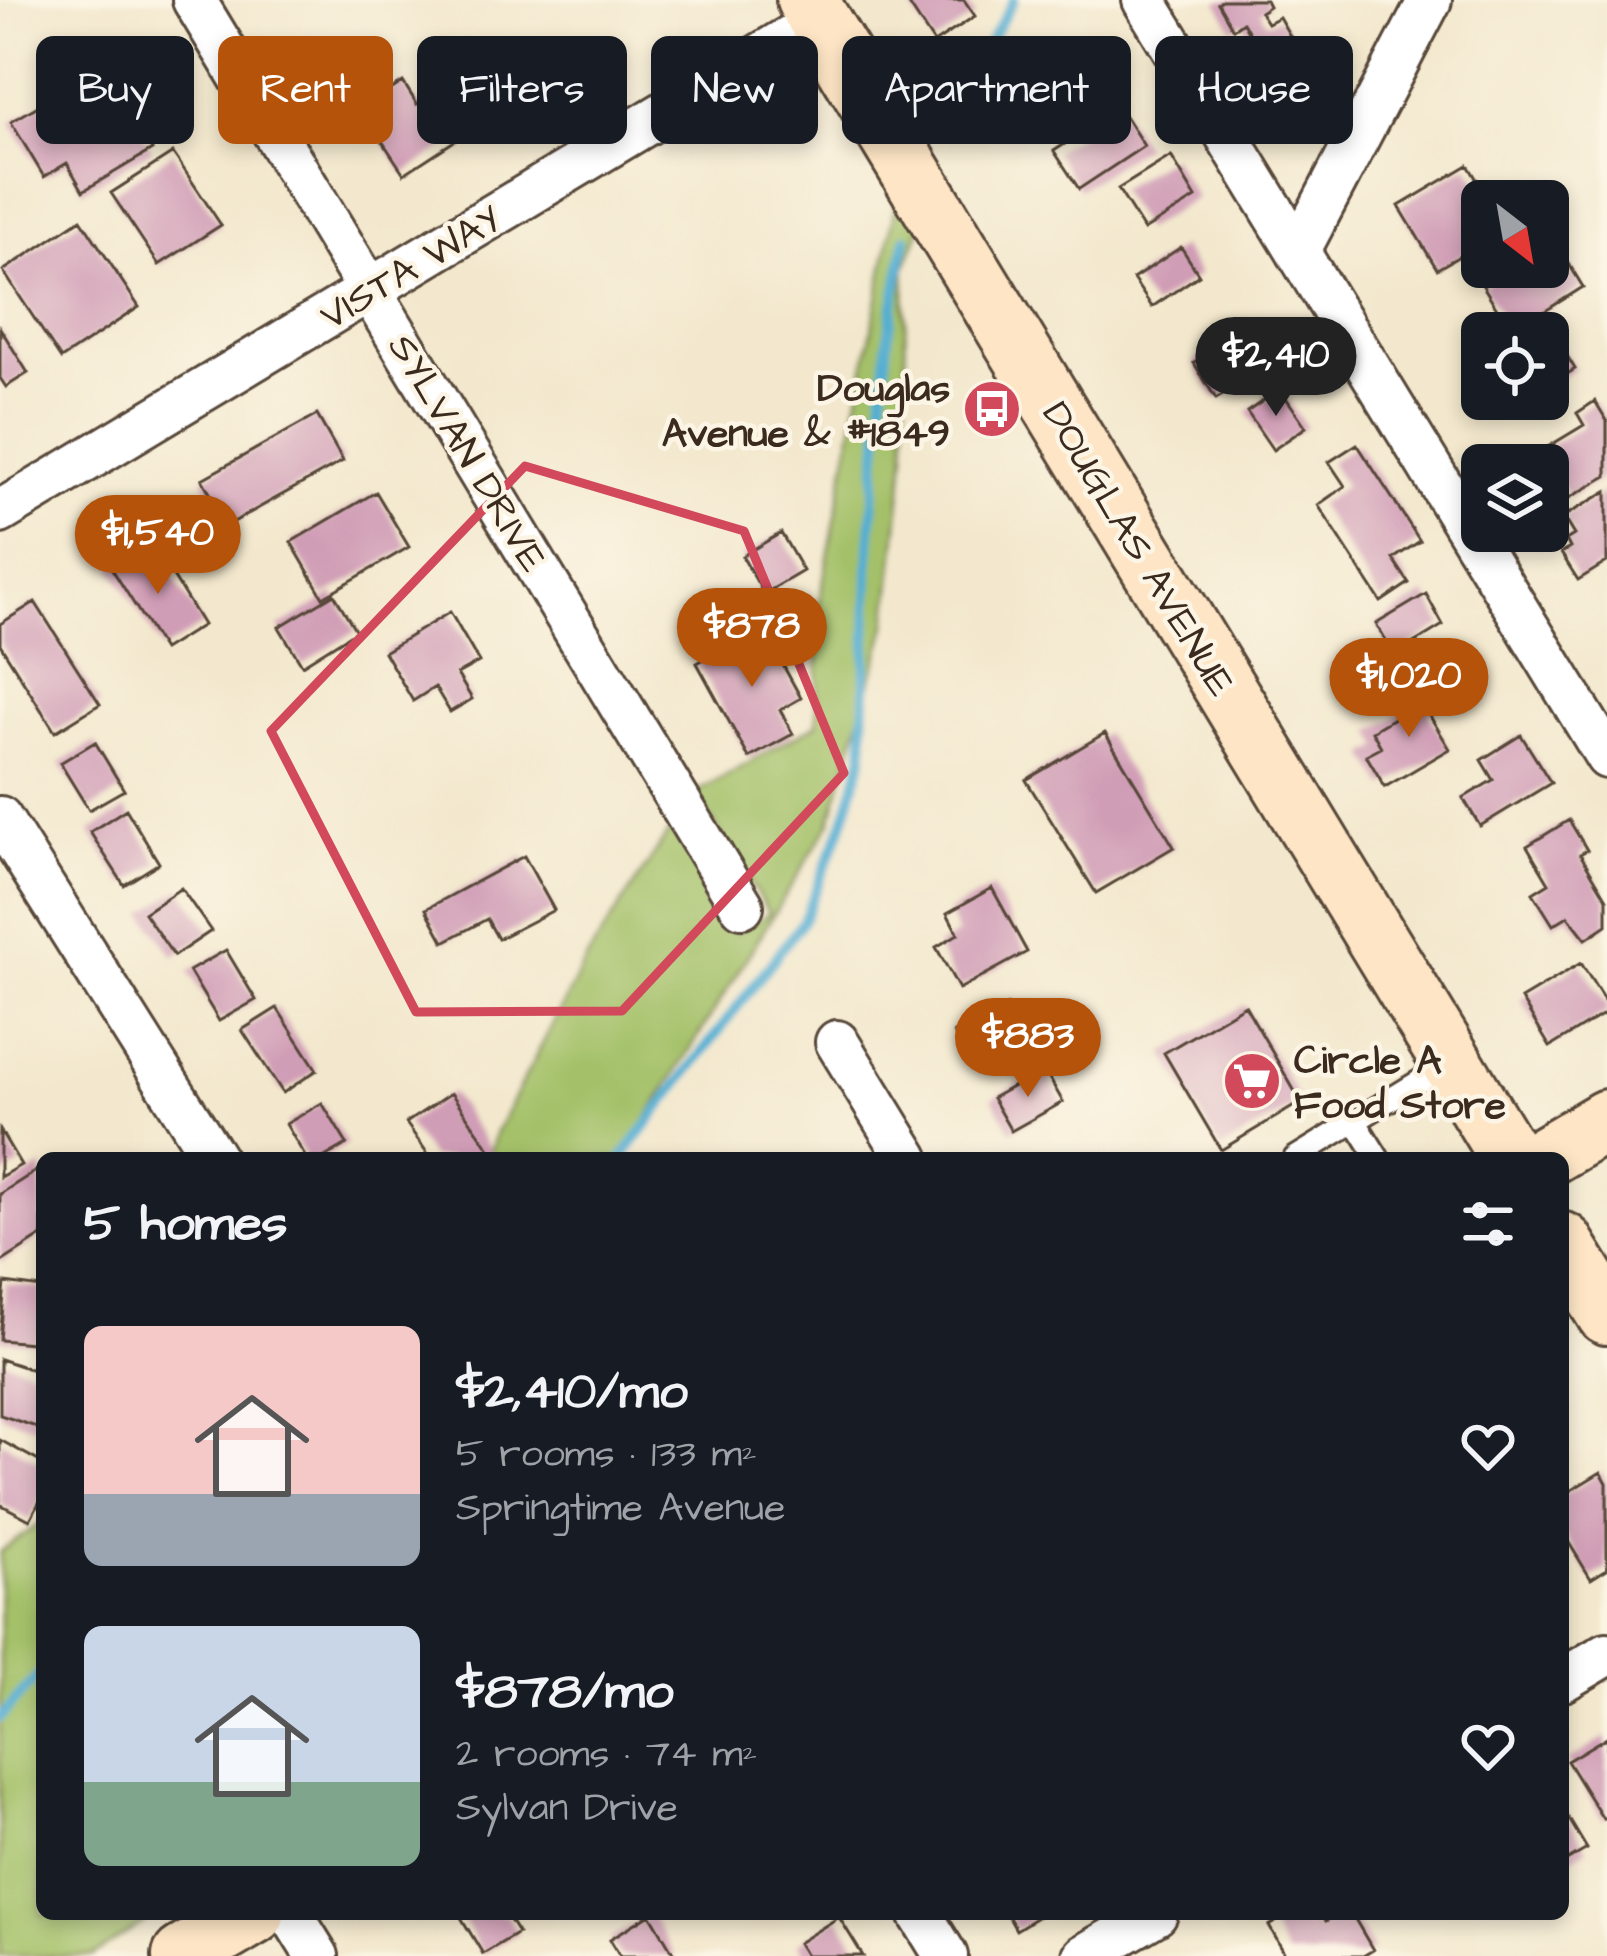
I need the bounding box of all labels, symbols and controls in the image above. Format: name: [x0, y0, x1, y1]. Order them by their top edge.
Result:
chip: Buy: [36, 36, 194, 144]
chip: Rent: [218, 36, 393, 144]
chip: Filters: [417, 36, 627, 144]
chip: New: [651, 36, 818, 144]
chip: Apartment: [842, 36, 1131, 144]
chip: House: [1155, 36, 1353, 144]
north arrow: [1461, 180, 1569, 288]
map controls: [1461, 180, 1569, 552]
street label: VISTA WAY: [311, 193, 513, 344]
button: locate: [1461, 312, 1569, 420]
pin: $2,410: [1178, 317, 1374, 419]
street label: SYLVAN DRIVE: [374, 324, 559, 583]
text: $2,410: [1222, 329, 1330, 383]
place label: Douglas Avenue & #1849: [662, 363, 950, 462]
bus stop icon: Douglas Avenue & #1849: [961, 378, 1023, 440]
street label: DOUGLAS AVENUE: [1028, 392, 1247, 707]
button: layers: [1461, 444, 1569, 552]
pin: $1,540: [60, 495, 256, 597]
text: $1,540: [102, 507, 214, 561]
pin: $878: [681, 588, 823, 690]
text: $878: [704, 600, 800, 654]
pin: $1,020: [1311, 638, 1507, 740]
text: $1,020: [1356, 650, 1462, 704]
pin: $883: [957, 998, 1099, 1100]
text: $883: [982, 1010, 1074, 1064]
place label: Circle A Food Store: [1294, 1035, 1506, 1134]
supermarket icon: Circle A Food Store: [1221, 1050, 1283, 1112]
text: 5 homes: [84, 1189, 287, 1260]
icon: filters: [1455, 1191, 1521, 1257]
text: $2,410/mo: [456, 1357, 688, 1428]
icon: home: [180, 1374, 324, 1518]
icon: heart: [1455, 1413, 1521, 1479]
text: 5 rooms · 133 m²: [456, 1428, 757, 1482]
text: Springtime Avenue: [456, 1482, 785, 1536]
text: $878/mo: [456, 1657, 674, 1728]
icon: home: [180, 1674, 324, 1818]
icon: heart: [1455, 1713, 1521, 1779]
text: 2 rooms · 74 m²: [456, 1728, 757, 1782]
text: Sylvan Drive: [456, 1782, 678, 1836]

